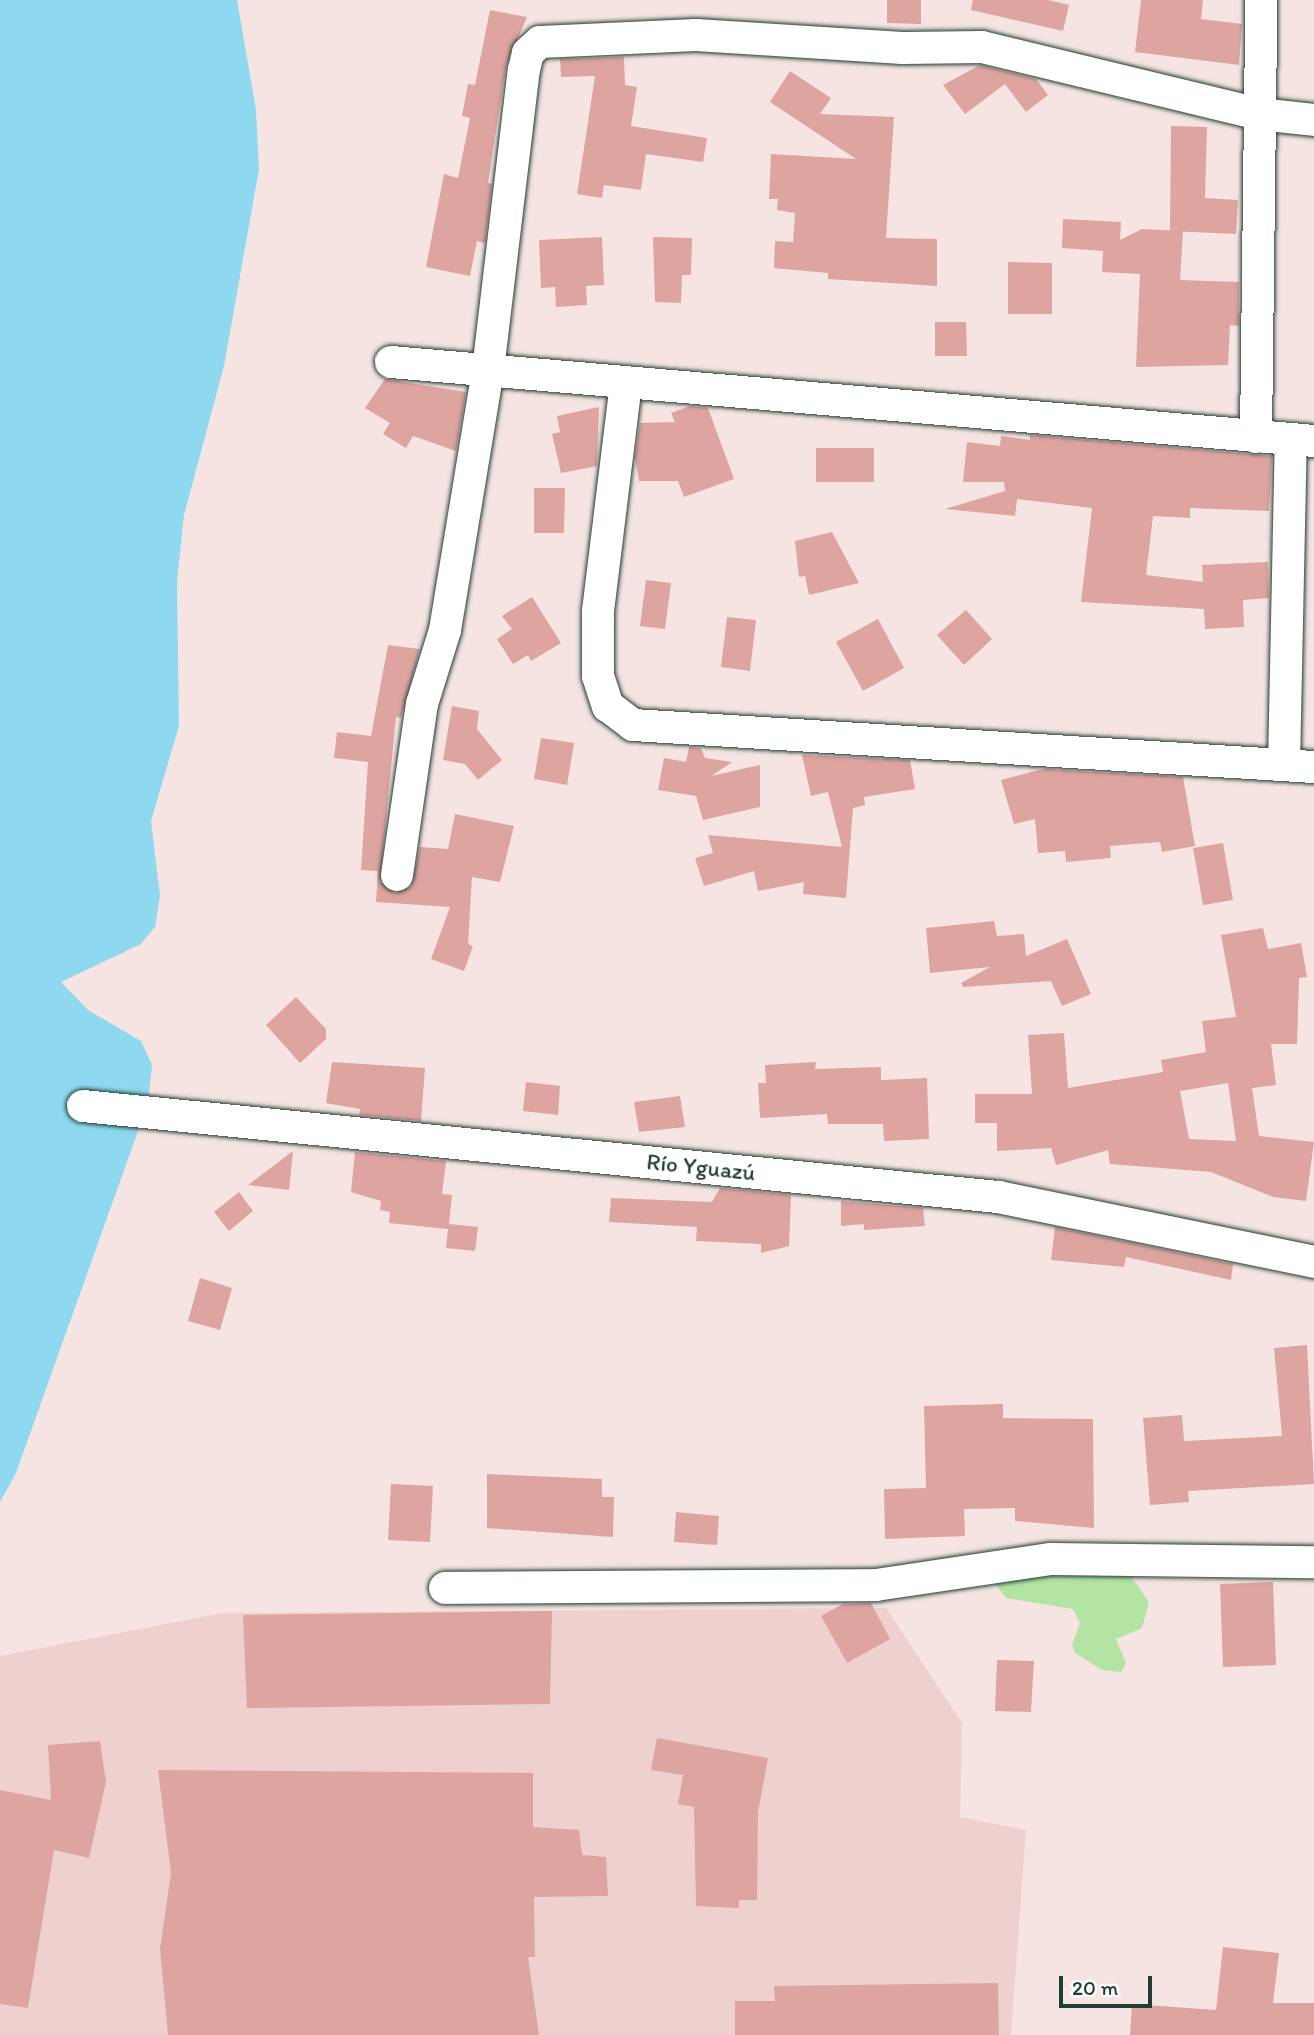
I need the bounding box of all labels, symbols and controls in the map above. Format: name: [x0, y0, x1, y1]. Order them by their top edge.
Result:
street label: Río Yguazú: [646, 1148, 756, 1186]
scale bar: [1062, 1962, 1155, 2006]
text: 20 m: [1072, 1975, 1118, 2000]

